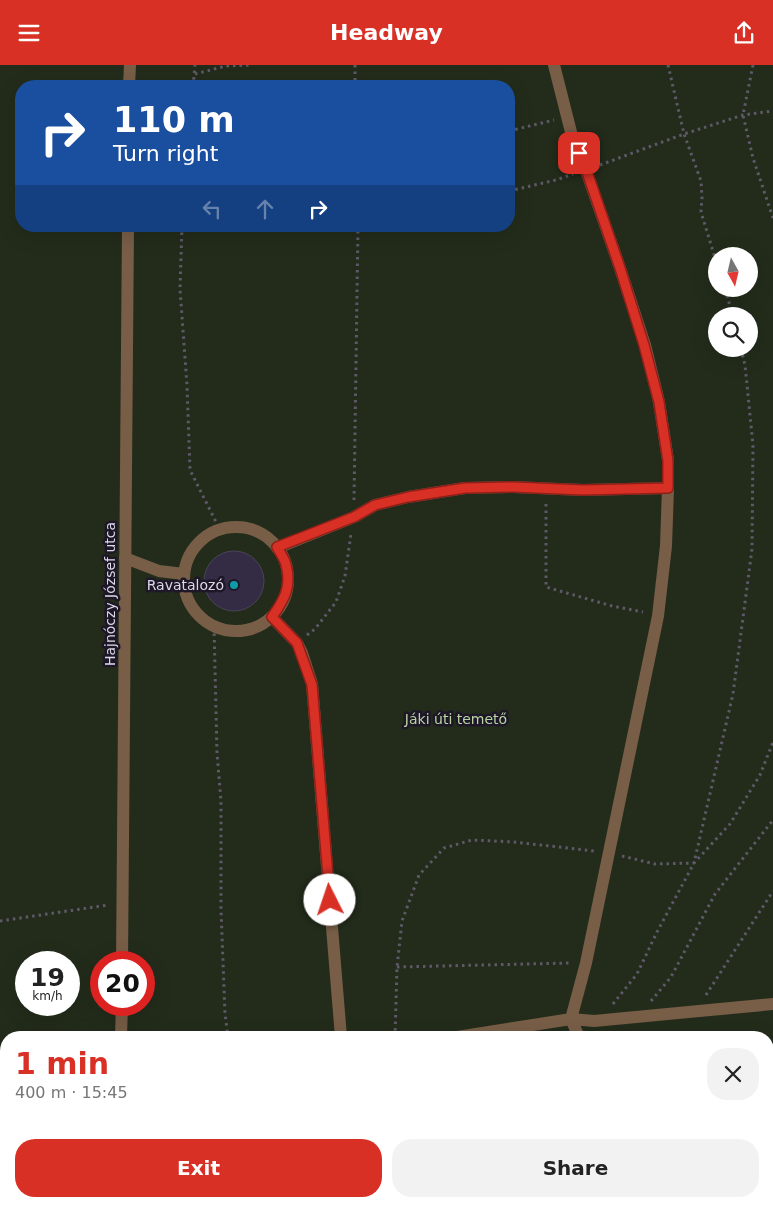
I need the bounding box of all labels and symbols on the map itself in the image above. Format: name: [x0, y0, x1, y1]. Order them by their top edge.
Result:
pin: [558, 132, 600, 174]
north arrow: [708, 247, 758, 297]
street label: Hajnóczy József utca: [102, 522, 118, 666]
place label: Ravatalozó: [147, 577, 224, 593]
marker: Ravatalozó: [228, 579, 240, 591]
park label: Jáki úti temető: [404, 711, 507, 727]
position arrow: [303, 873, 355, 925]
speed limit sign: 20: [90, 951, 155, 1016]

